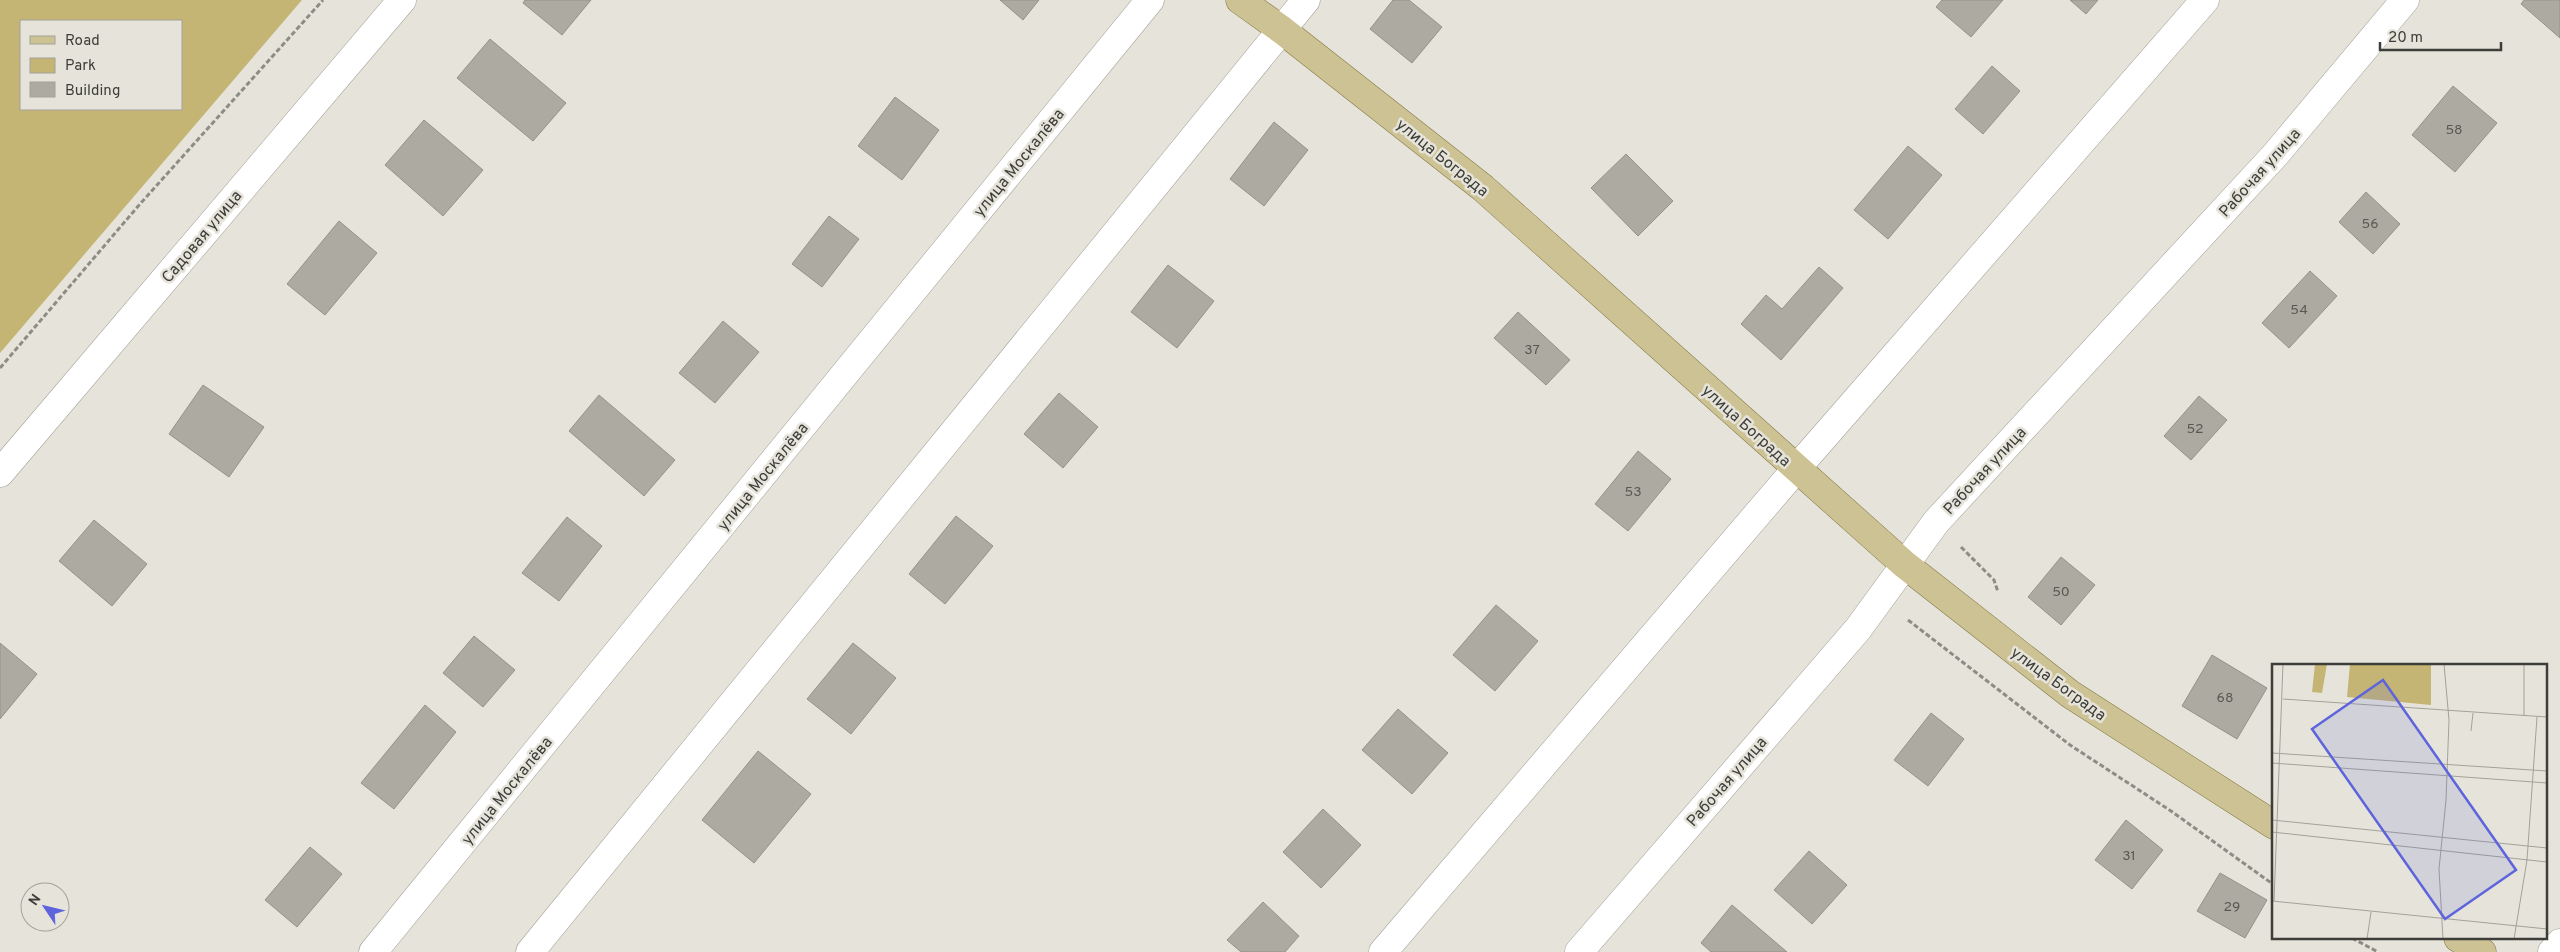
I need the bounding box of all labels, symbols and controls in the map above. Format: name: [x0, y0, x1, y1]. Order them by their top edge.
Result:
legend: [20, 20, 182, 110]
scale bar: [2380, 20, 2501, 52]
text: 20 m: [2388, 29, 2423, 48]
text: Road: [65, 32, 100, 51]
text: Park: [65, 57, 96, 76]
text: Building: [65, 82, 120, 101]
street label: улица Москалёва: [970, 105, 1069, 221]
street label: улица Бограда: [1391, 115, 1492, 202]
house number: 58: [2445, 122, 2463, 139]
street label: Рабочая улица: [2215, 125, 2306, 222]
street label: Садовая улица: [158, 187, 247, 288]
house number: 56: [2361, 216, 2379, 233]
house number: 54: [2290, 302, 2308, 319]
house number: 37: [1524, 342, 1540, 359]
street label: улица Бограда: [1697, 381, 1794, 472]
street label: улица Москалёва: [714, 419, 813, 535]
house number: 52: [2186, 421, 2204, 438]
street label: Рабочая улица: [1940, 423, 2031, 519]
house number: 53: [1624, 484, 1642, 501]
house number: 50: [2052, 584, 2070, 601]
street label: улица Бограда: [2006, 643, 2110, 726]
inset map: [2272, 664, 2548, 940]
house number: 68: [2217, 690, 2233, 707]
street label: улица Москалёва: [458, 733, 557, 849]
street label: Рабочая улица: [1683, 733, 1772, 831]
house number: 31: [2122, 848, 2136, 865]
north arrow: [20, 882, 70, 932]
text: N: [26, 891, 45, 909]
house number: 29: [2224, 899, 2240, 916]

